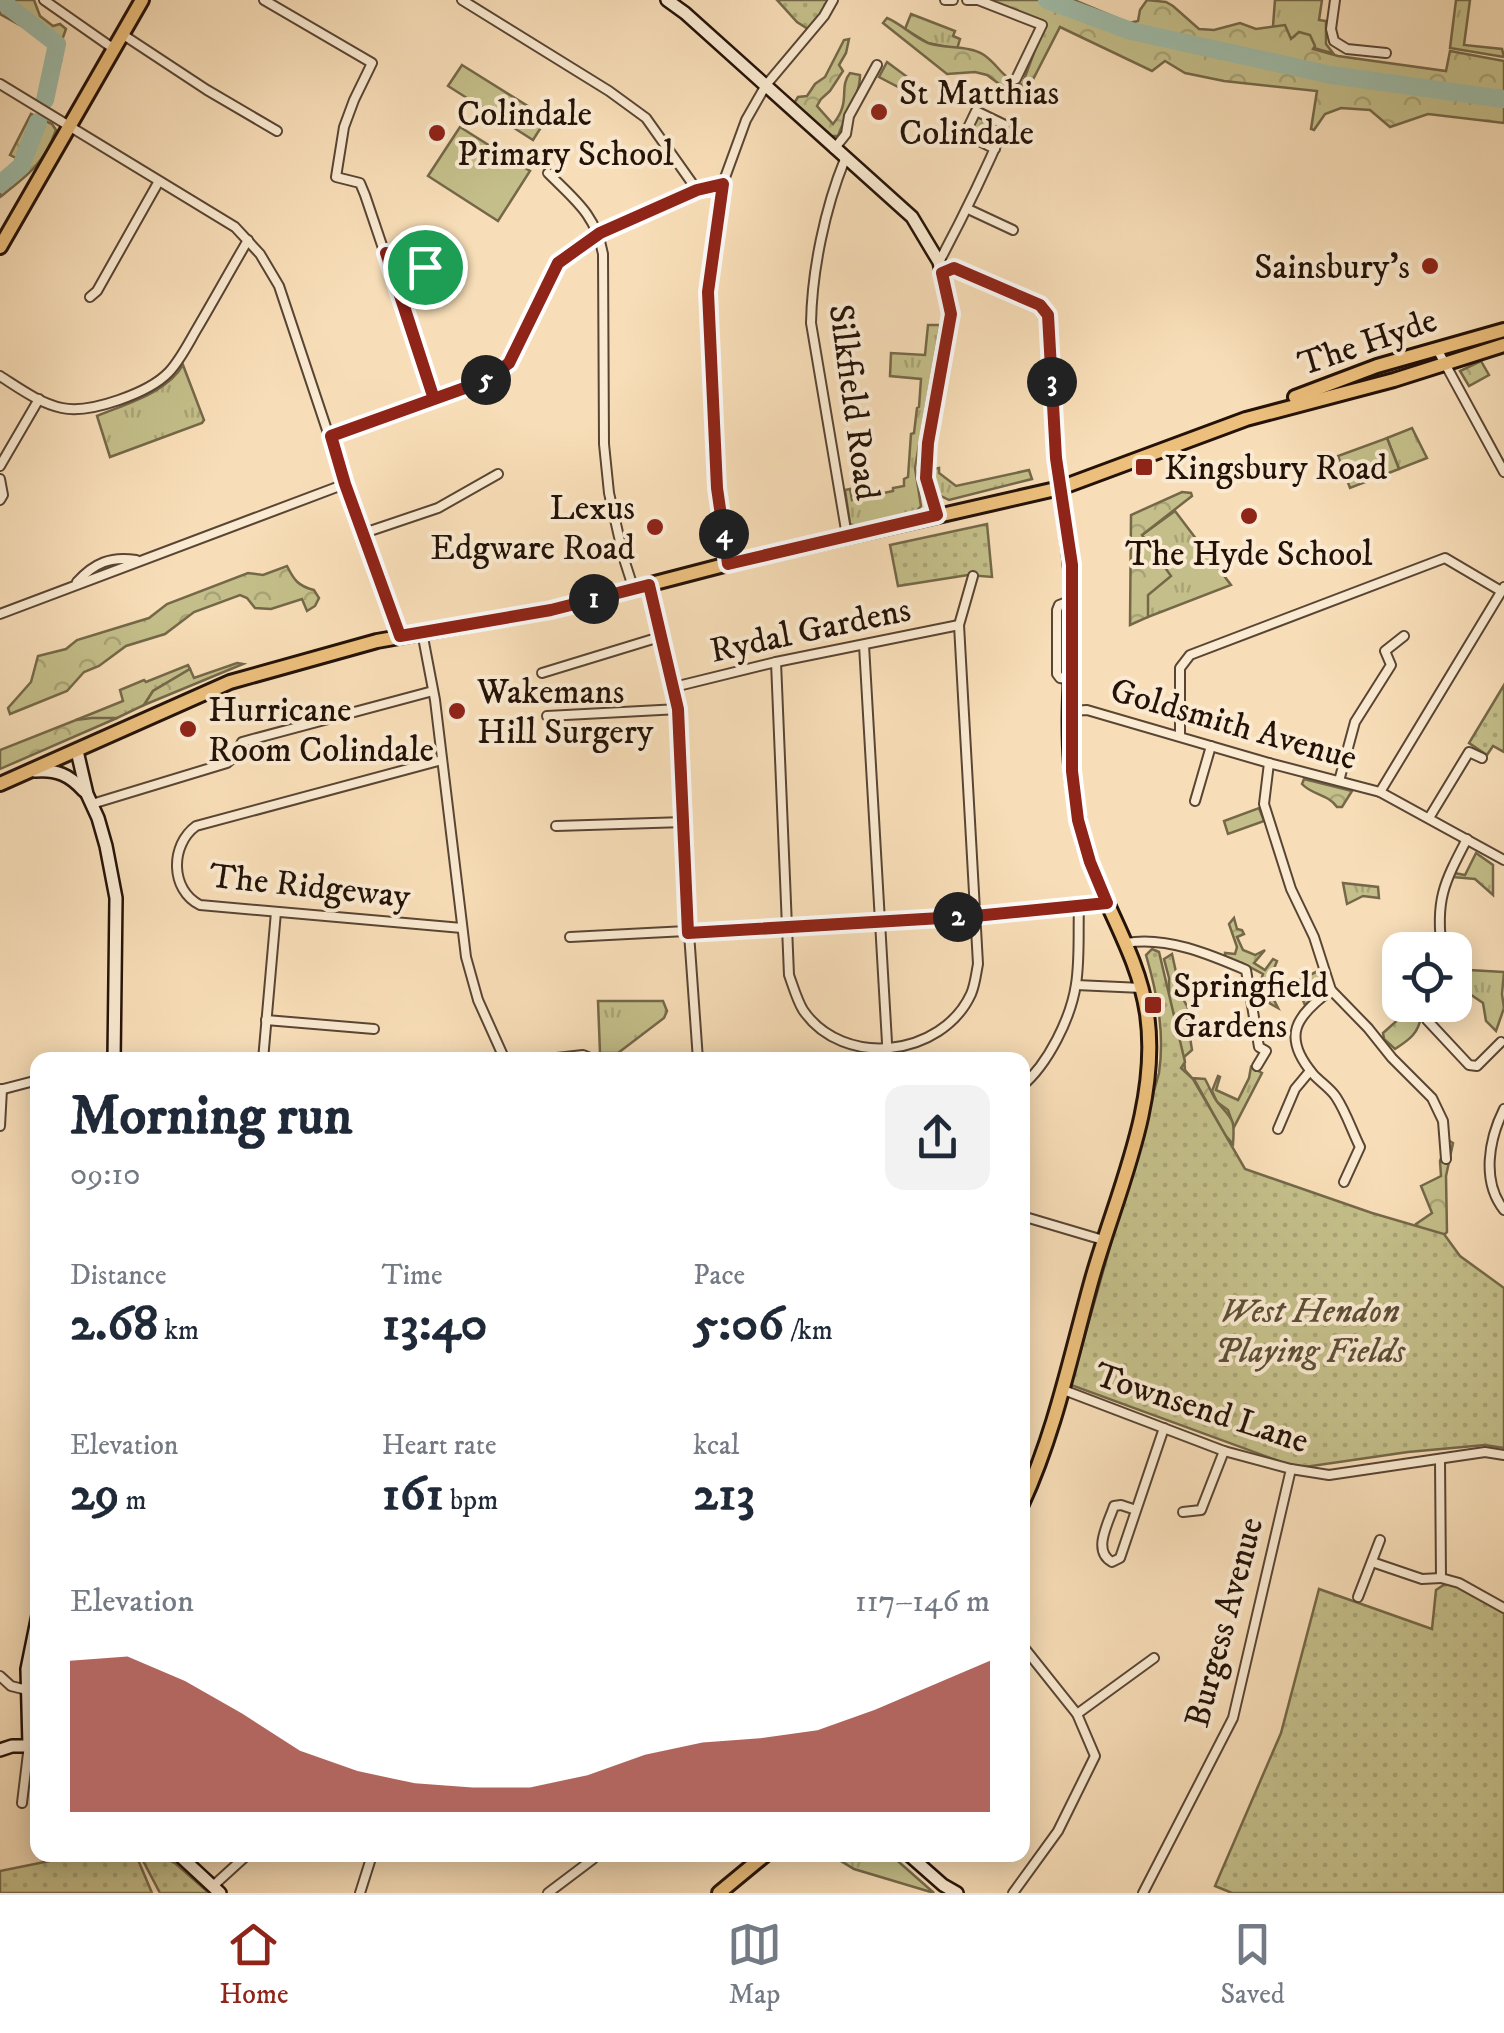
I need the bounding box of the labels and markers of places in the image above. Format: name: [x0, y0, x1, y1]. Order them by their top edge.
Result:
place label: St Matthias Colindale: [899, 72, 1059, 156]
place label: Colindale Primary School: [457, 93, 674, 177]
marker: St Matthias Colindale: [868, 101, 890, 123]
marker: Colindale Primary School: [426, 122, 448, 144]
pin: [383, 225, 468, 310]
place label: Sainsbury's: [1254, 246, 1410, 290]
marker: Sainsbury's: [1419, 255, 1441, 277]
pin: 5: [461, 355, 511, 405]
pin: 3: [1027, 357, 1077, 407]
place label: Kingsbury Road: [1164, 447, 1388, 491]
marker: Kingsbury Road: [1133, 456, 1155, 478]
place label: Lexus Edgware Road: [430, 487, 636, 571]
marker: The Hyde School: [1238, 505, 1260, 527]
pin: 4: [699, 509, 749, 559]
marker: Lexus Edgware Road: [644, 516, 666, 538]
place label: The Hyde School: [1125, 533, 1373, 577]
pin: 1: [569, 574, 619, 624]
place label: Wakemans Hill Surgery: [476, 671, 654, 755]
place label: Hurricane Room Colindale: [208, 689, 434, 773]
marker: Wakemans Hill Surgery: [446, 700, 468, 722]
marker: Hurricane Room Colindale: [177, 718, 199, 740]
pin: 2: [933, 892, 983, 942]
place label: Springfield Gardens: [1173, 965, 1329, 1049]
marker: Springfield Gardens: [1142, 994, 1164, 1016]

